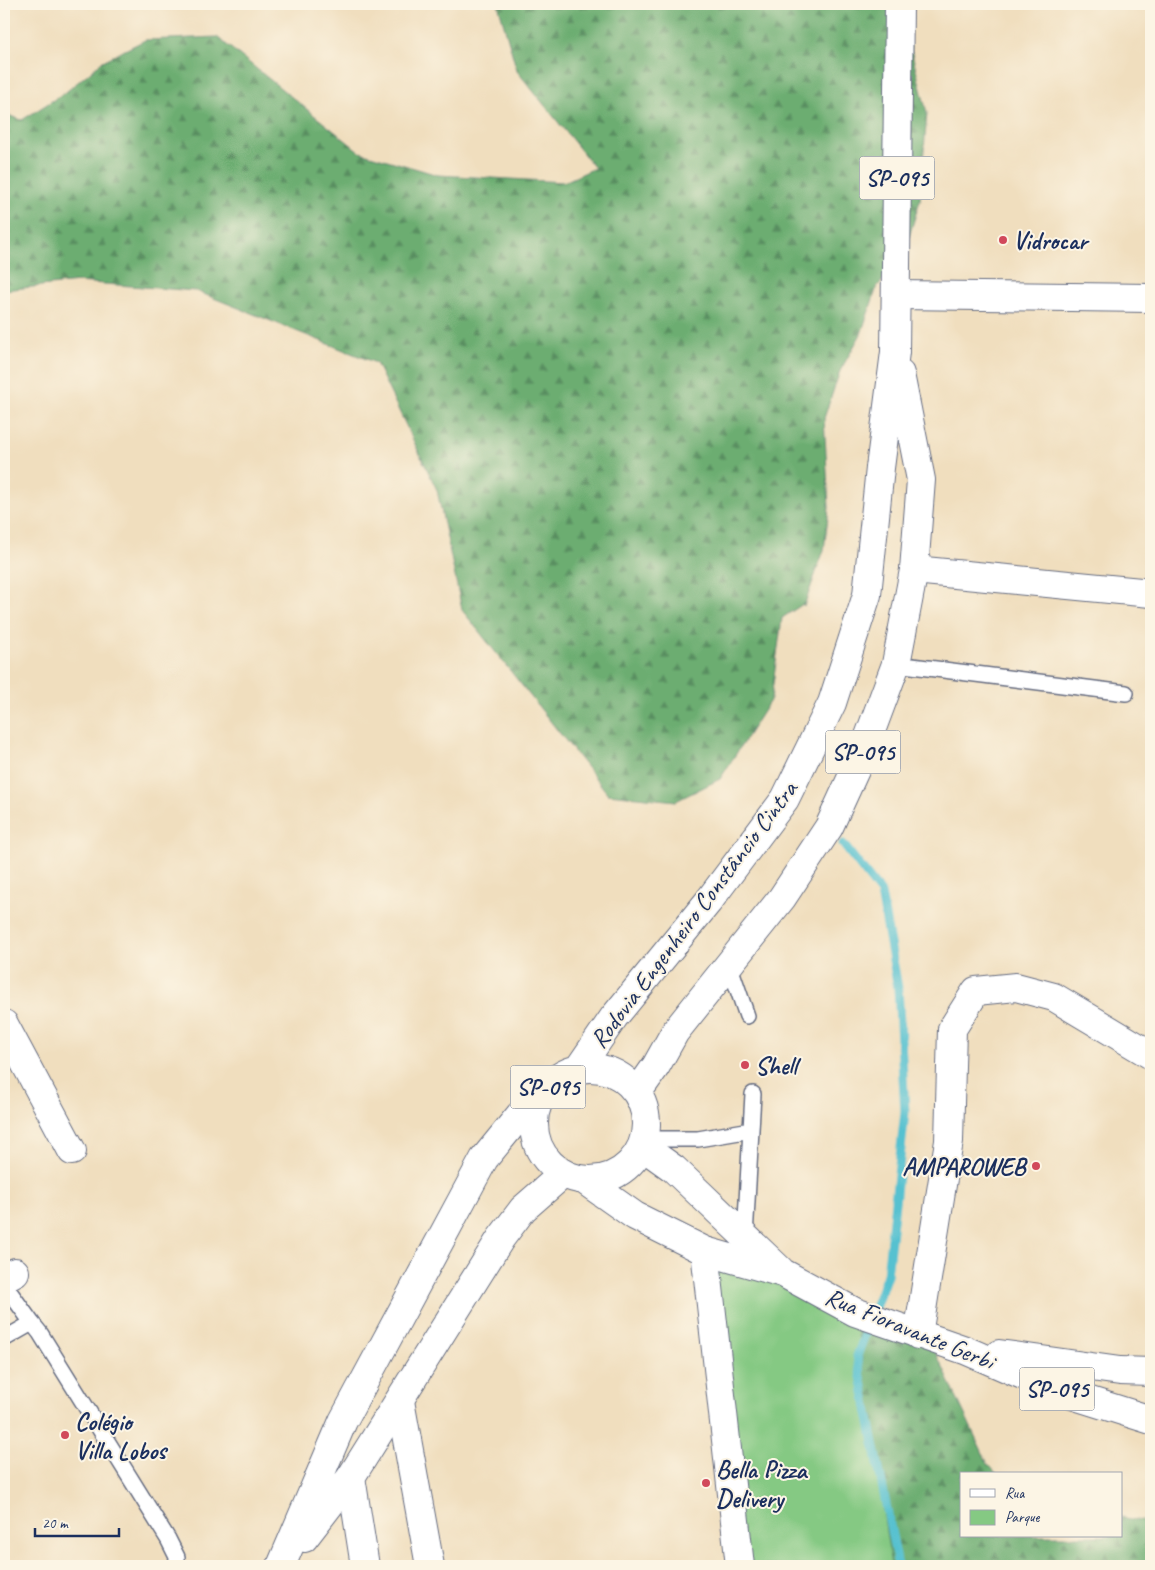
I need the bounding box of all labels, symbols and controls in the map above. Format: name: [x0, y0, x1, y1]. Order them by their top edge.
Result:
road number: SP-095: [860, 156, 934, 200]
place label: Vidrocar: [1013, 225, 1090, 257]
marker: Vidrocar: [997, 234, 1009, 246]
road number: SP-095: [826, 730, 900, 774]
street label: Rodovia Engenheiro Constâncio Cintra: [583, 773, 806, 1055]
place label: Shell: [755, 1050, 802, 1082]
marker: Shell: [739, 1059, 751, 1071]
road number: SP-095: [510, 1066, 586, 1108]
place label: AMPAROWEB: [902, 1151, 1028, 1183]
marker: AMPAROWEB: [1030, 1160, 1042, 1172]
street label: Rua Fioravante Gerbi: [821, 1281, 1002, 1379]
road number: SP-095: [1020, 1368, 1094, 1410]
place label: Colégio Villa Lobos: [75, 1406, 168, 1467]
marker: Colégio Villa Lobos: [59, 1429, 71, 1441]
place label: Bella Pizza Delivery: [716, 1454, 808, 1515]
legend: [960, 1472, 1122, 1538]
marker: Bella Pizza Delivery: [700, 1477, 712, 1489]
text: Rua: [1005, 1484, 1025, 1503]
scale bar: [35, 1505, 119, 1537]
text: Parque: [1005, 1508, 1041, 1527]
text: 20 m: [42, 1514, 69, 1533]

